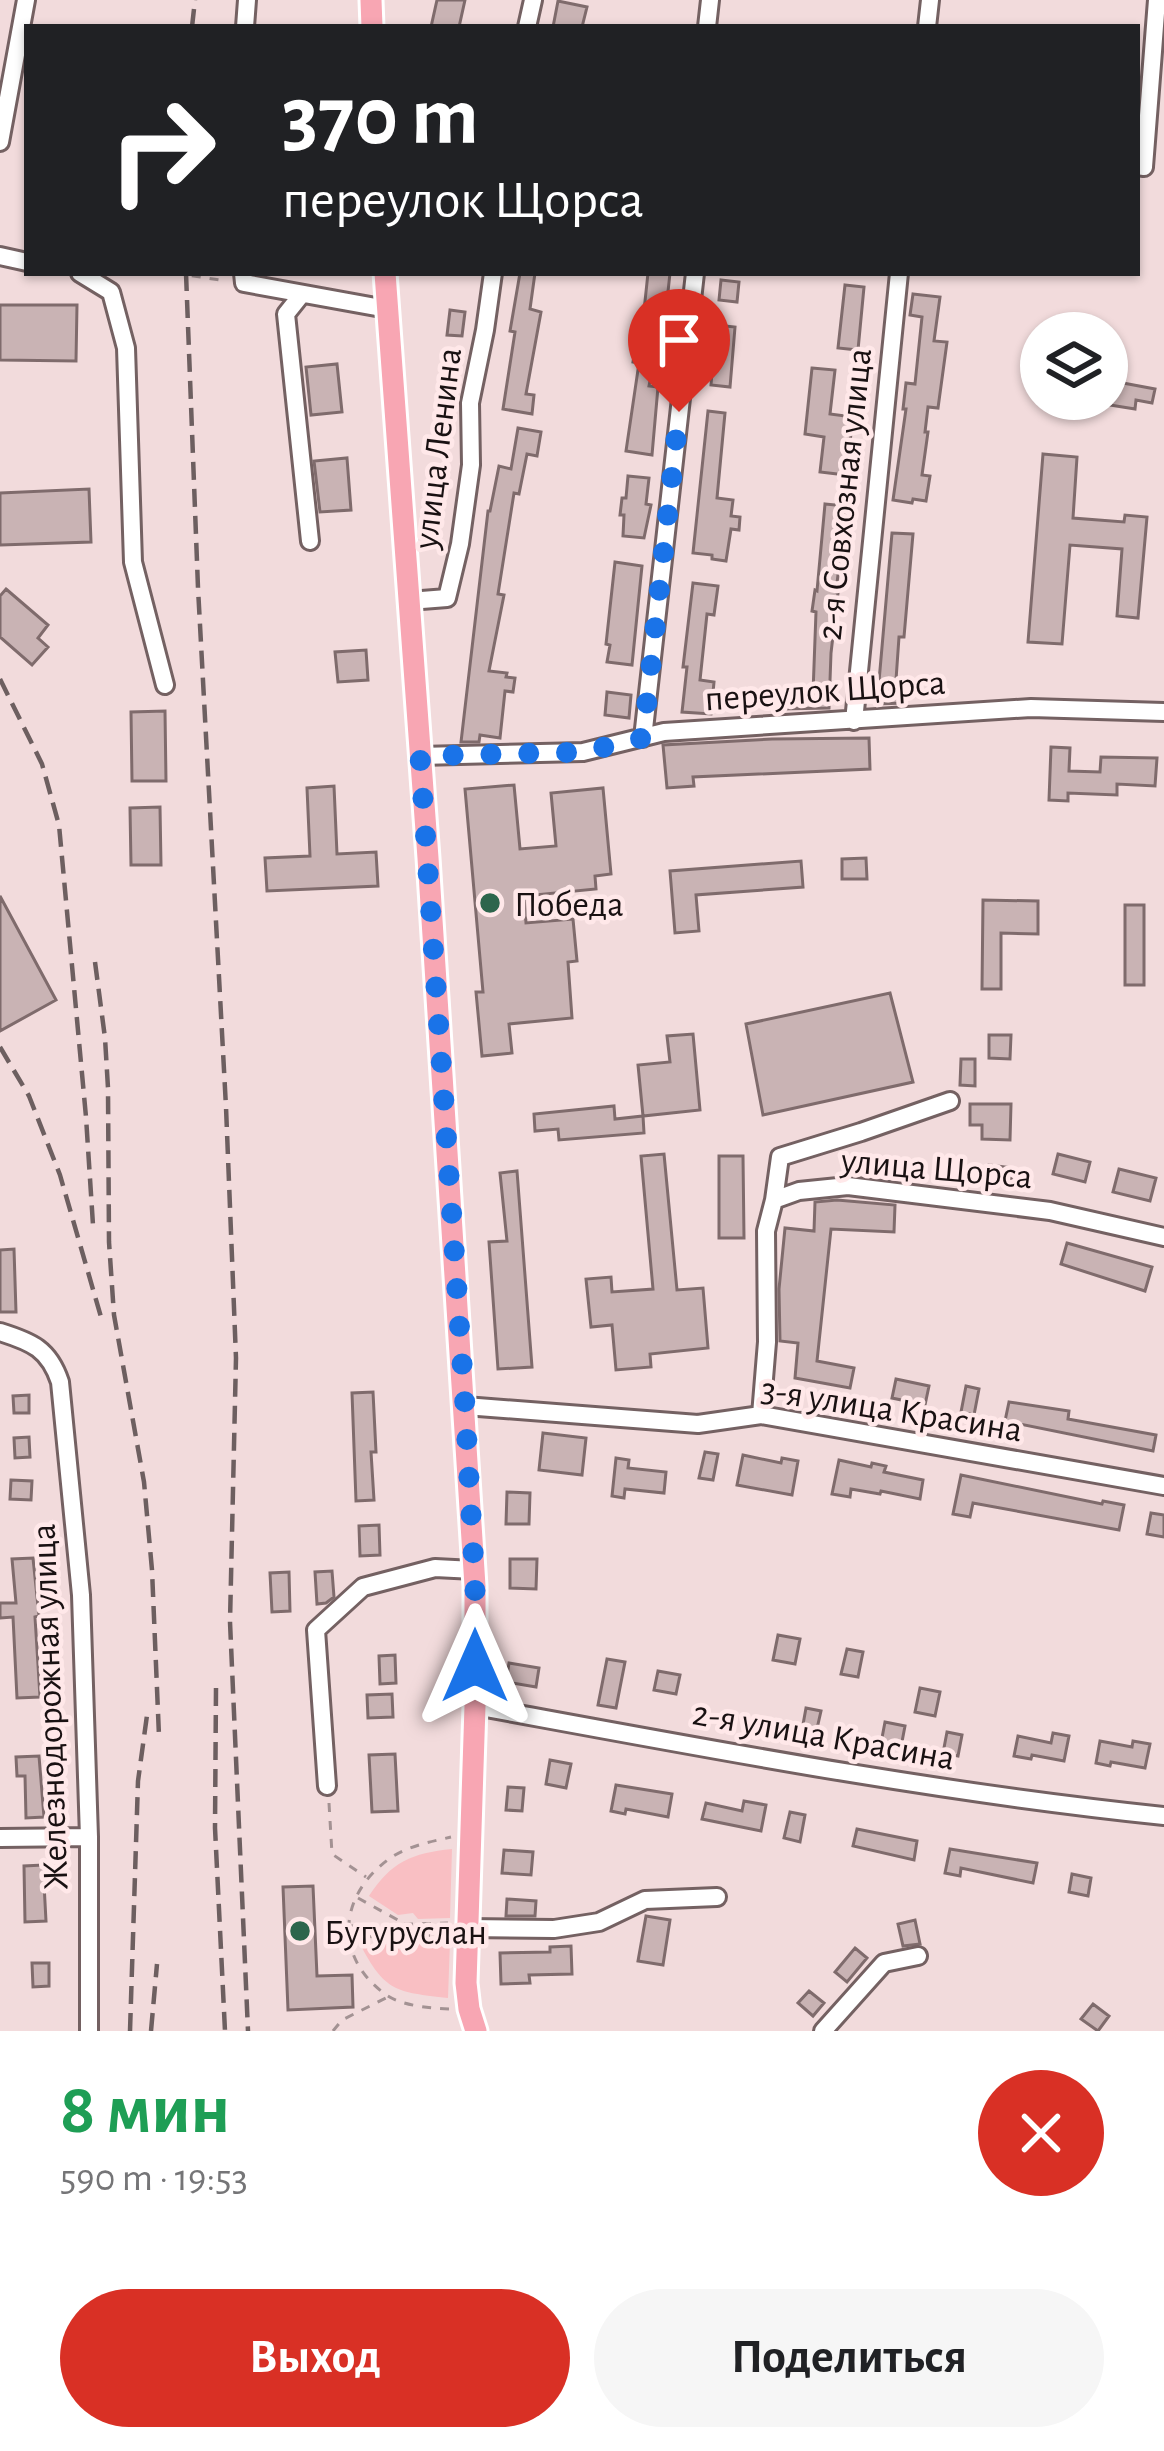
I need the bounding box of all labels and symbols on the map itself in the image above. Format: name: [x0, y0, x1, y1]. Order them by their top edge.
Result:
pin: [628, 289, 730, 412]
street label: улица Ленина: [408, 346, 468, 552]
street label: 2-я Совхозная улица: [812, 346, 878, 642]
street label: переулок Щорса: [704, 665, 947, 717]
place label: Победа: [514, 887, 624, 923]
marker: Победа: [477, 890, 503, 916]
street label: улица Щорса: [839, 1143, 1034, 1195]
street label: 3-я улица Красина: [759, 1372, 1025, 1448]
street label: Железнодорожная улица: [26, 1523, 74, 1891]
position arrow: [412, 1603, 538, 1729]
street label: 2-я улица Красина: [690, 1695, 957, 1777]
place label: Бугуруслан: [324, 1915, 487, 1951]
marker: Бугуруслан: [287, 1918, 313, 1944]

